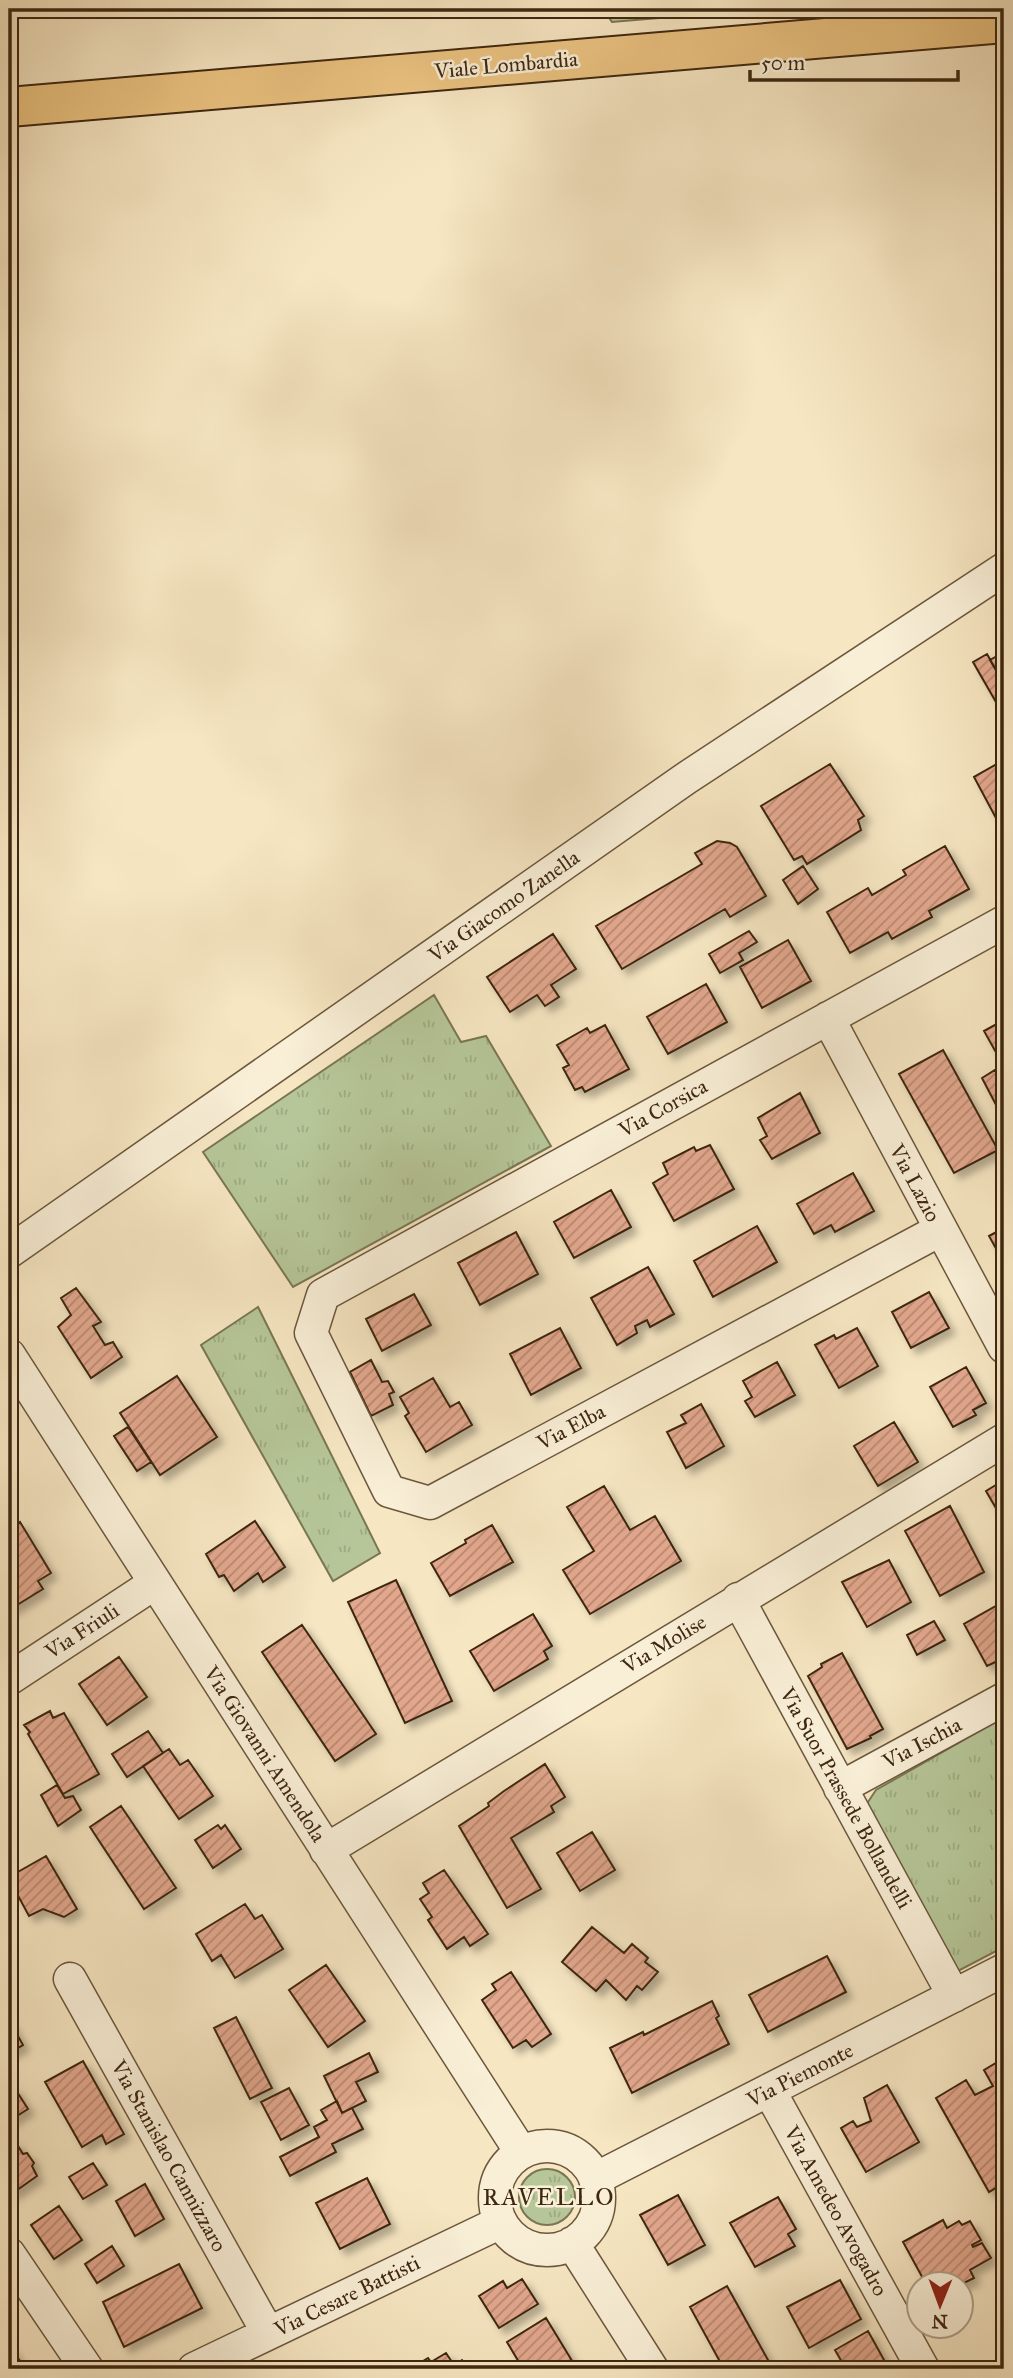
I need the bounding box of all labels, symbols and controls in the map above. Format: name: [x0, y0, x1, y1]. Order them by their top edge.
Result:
scale bar: [750, 38, 959, 82]
street label: Viale Lombardia: [432, 46, 579, 84]
text: 50 m: [761, 50, 806, 76]
street label: Via Giacomo Zanella: [423, 844, 585, 968]
street label: Via Corsica: [613, 1073, 712, 1144]
street label: Via Lazio: [883, 1139, 946, 1227]
street label: Via Elba: [532, 1398, 610, 1456]
street label: Via Friuli: [39, 1597, 124, 1665]
street label: Via Molise: [616, 1609, 711, 1680]
street label: Via Giovanni Amendola: [198, 1660, 332, 1847]
street label: Via Suor Prassede Bollandelli: [774, 1682, 918, 1913]
street label: Via Ischia: [877, 1711, 966, 1775]
street label: Via Piemonte: [742, 2037, 858, 2113]
street label: Via Stanislao Cannizzaro: [105, 2055, 233, 2257]
street label: Via Amedeo Avogadro: [778, 2121, 894, 2301]
district label: RAVELLO: [483, 2182, 615, 2212]
street label: Via Cesare Battisti: [269, 2249, 424, 2343]
north arrow: [904, 2270, 974, 2340]
text: N: [931, 2310, 948, 2333]

